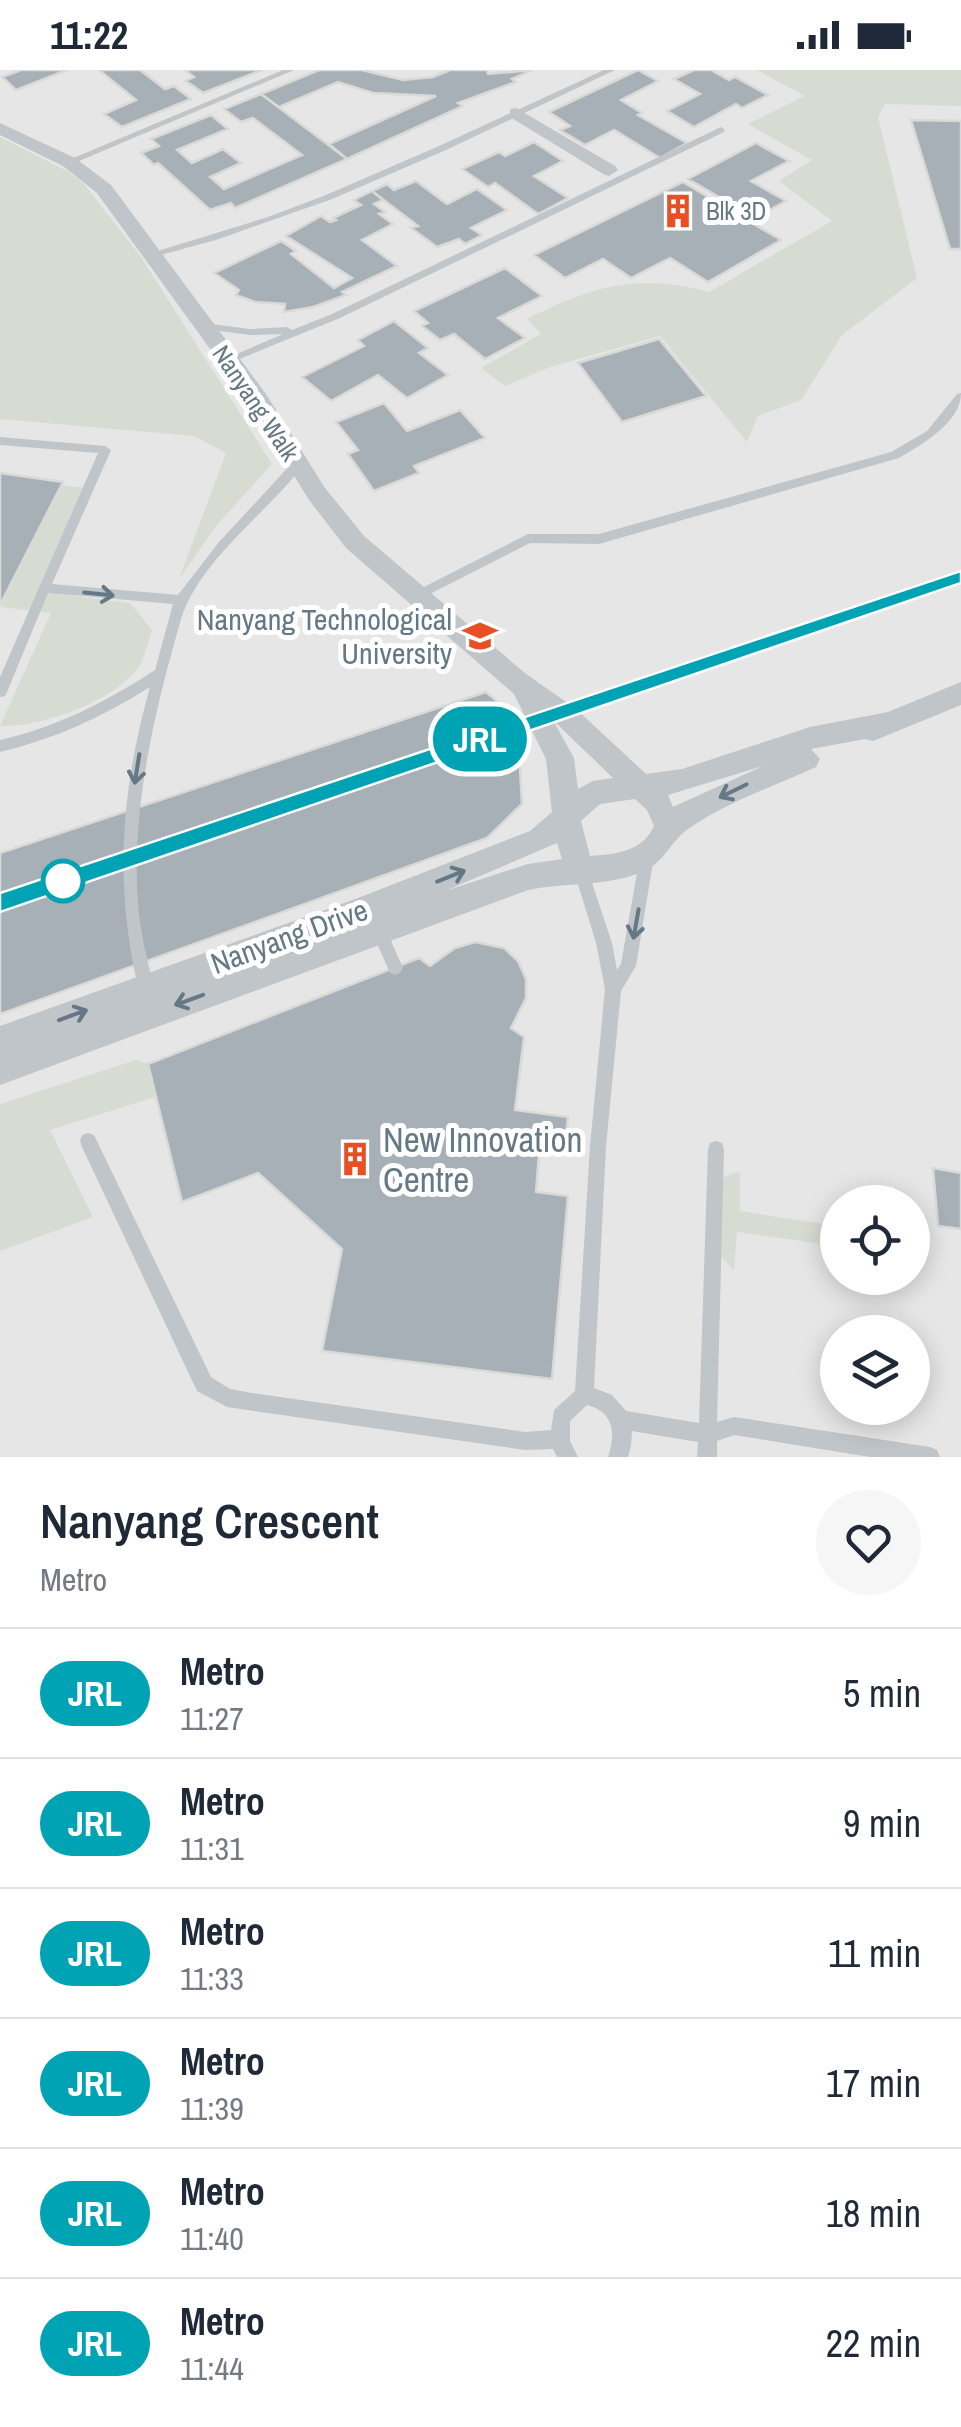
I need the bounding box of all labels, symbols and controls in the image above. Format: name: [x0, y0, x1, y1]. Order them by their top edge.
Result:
text: 11:22: [50, 10, 128, 61]
building icon: Blk 3D: [659, 192, 697, 230]
place label: Blk 3D: [706, 194, 766, 228]
street label: Nanyang Walk: [205, 339, 308, 468]
one-way arrow: [83, 585, 115, 604]
place label: Nanyang Technological University: [197, 599, 453, 673]
school or university icon: Nanyang Technological University: [461, 617, 499, 655]
line badge: JRL: [422, 706, 538, 772]
text: JRL: [453, 716, 507, 763]
one-way arrow: [128, 752, 146, 784]
one-way arrow: [719, 782, 749, 801]
unlabelled marker: [42, 860, 84, 902]
one-way arrow: [435, 865, 466, 883]
street label: Nanyang Drive: [205, 889, 373, 983]
one-way arrow: [626, 908, 645, 940]
one-way arrow: [174, 992, 205, 1010]
one-way arrow: [57, 1005, 88, 1023]
place label: New Innovation Centre: [383, 1116, 582, 1203]
building icon: New Innovation Centre: [336, 1140, 374, 1178]
map controls: [820, 1185, 930, 1425]
button: locate: [820, 1185, 930, 1295]
button: layers: [820, 1315, 930, 1425]
text: Nanyang Crescent: [40, 1488, 379, 1553]
button: heart: [816, 1490, 921, 1595]
text: Metro: [40, 1558, 107, 1601]
text: Metro: [180, 1646, 265, 1697]
text: 5 min: [843, 1668, 921, 1719]
text: JRL: [68, 1670, 122, 1717]
text: 11:27: [180, 1697, 244, 1740]
text: Metro: [180, 1776, 265, 1827]
text: 9 min: [843, 1798, 921, 1849]
text: JRL: [68, 1800, 122, 1847]
text: 11:31: [180, 1827, 244, 1870]
text: Metro: [180, 1906, 265, 1957]
text: 11 min: [828, 1928, 921, 1979]
text: JRL: [68, 1930, 122, 1977]
text: 11:33: [180, 1957, 244, 2000]
text: Metro: [180, 2036, 265, 2087]
text: 17 min: [826, 2058, 921, 2109]
text: JRL: [68, 2060, 122, 2107]
text: 11:39: [180, 2087, 244, 2130]
text: Metro: [180, 2166, 265, 2217]
text: 18 min: [826, 2188, 921, 2239]
text: JRL: [68, 2190, 122, 2237]
text: 11:40: [180, 2217, 244, 2260]
text: Metro: [180, 2296, 265, 2347]
text: 22 min: [826, 2318, 921, 2369]
text: JRL: [68, 2320, 122, 2367]
text: 11:44: [180, 2347, 244, 2390]

